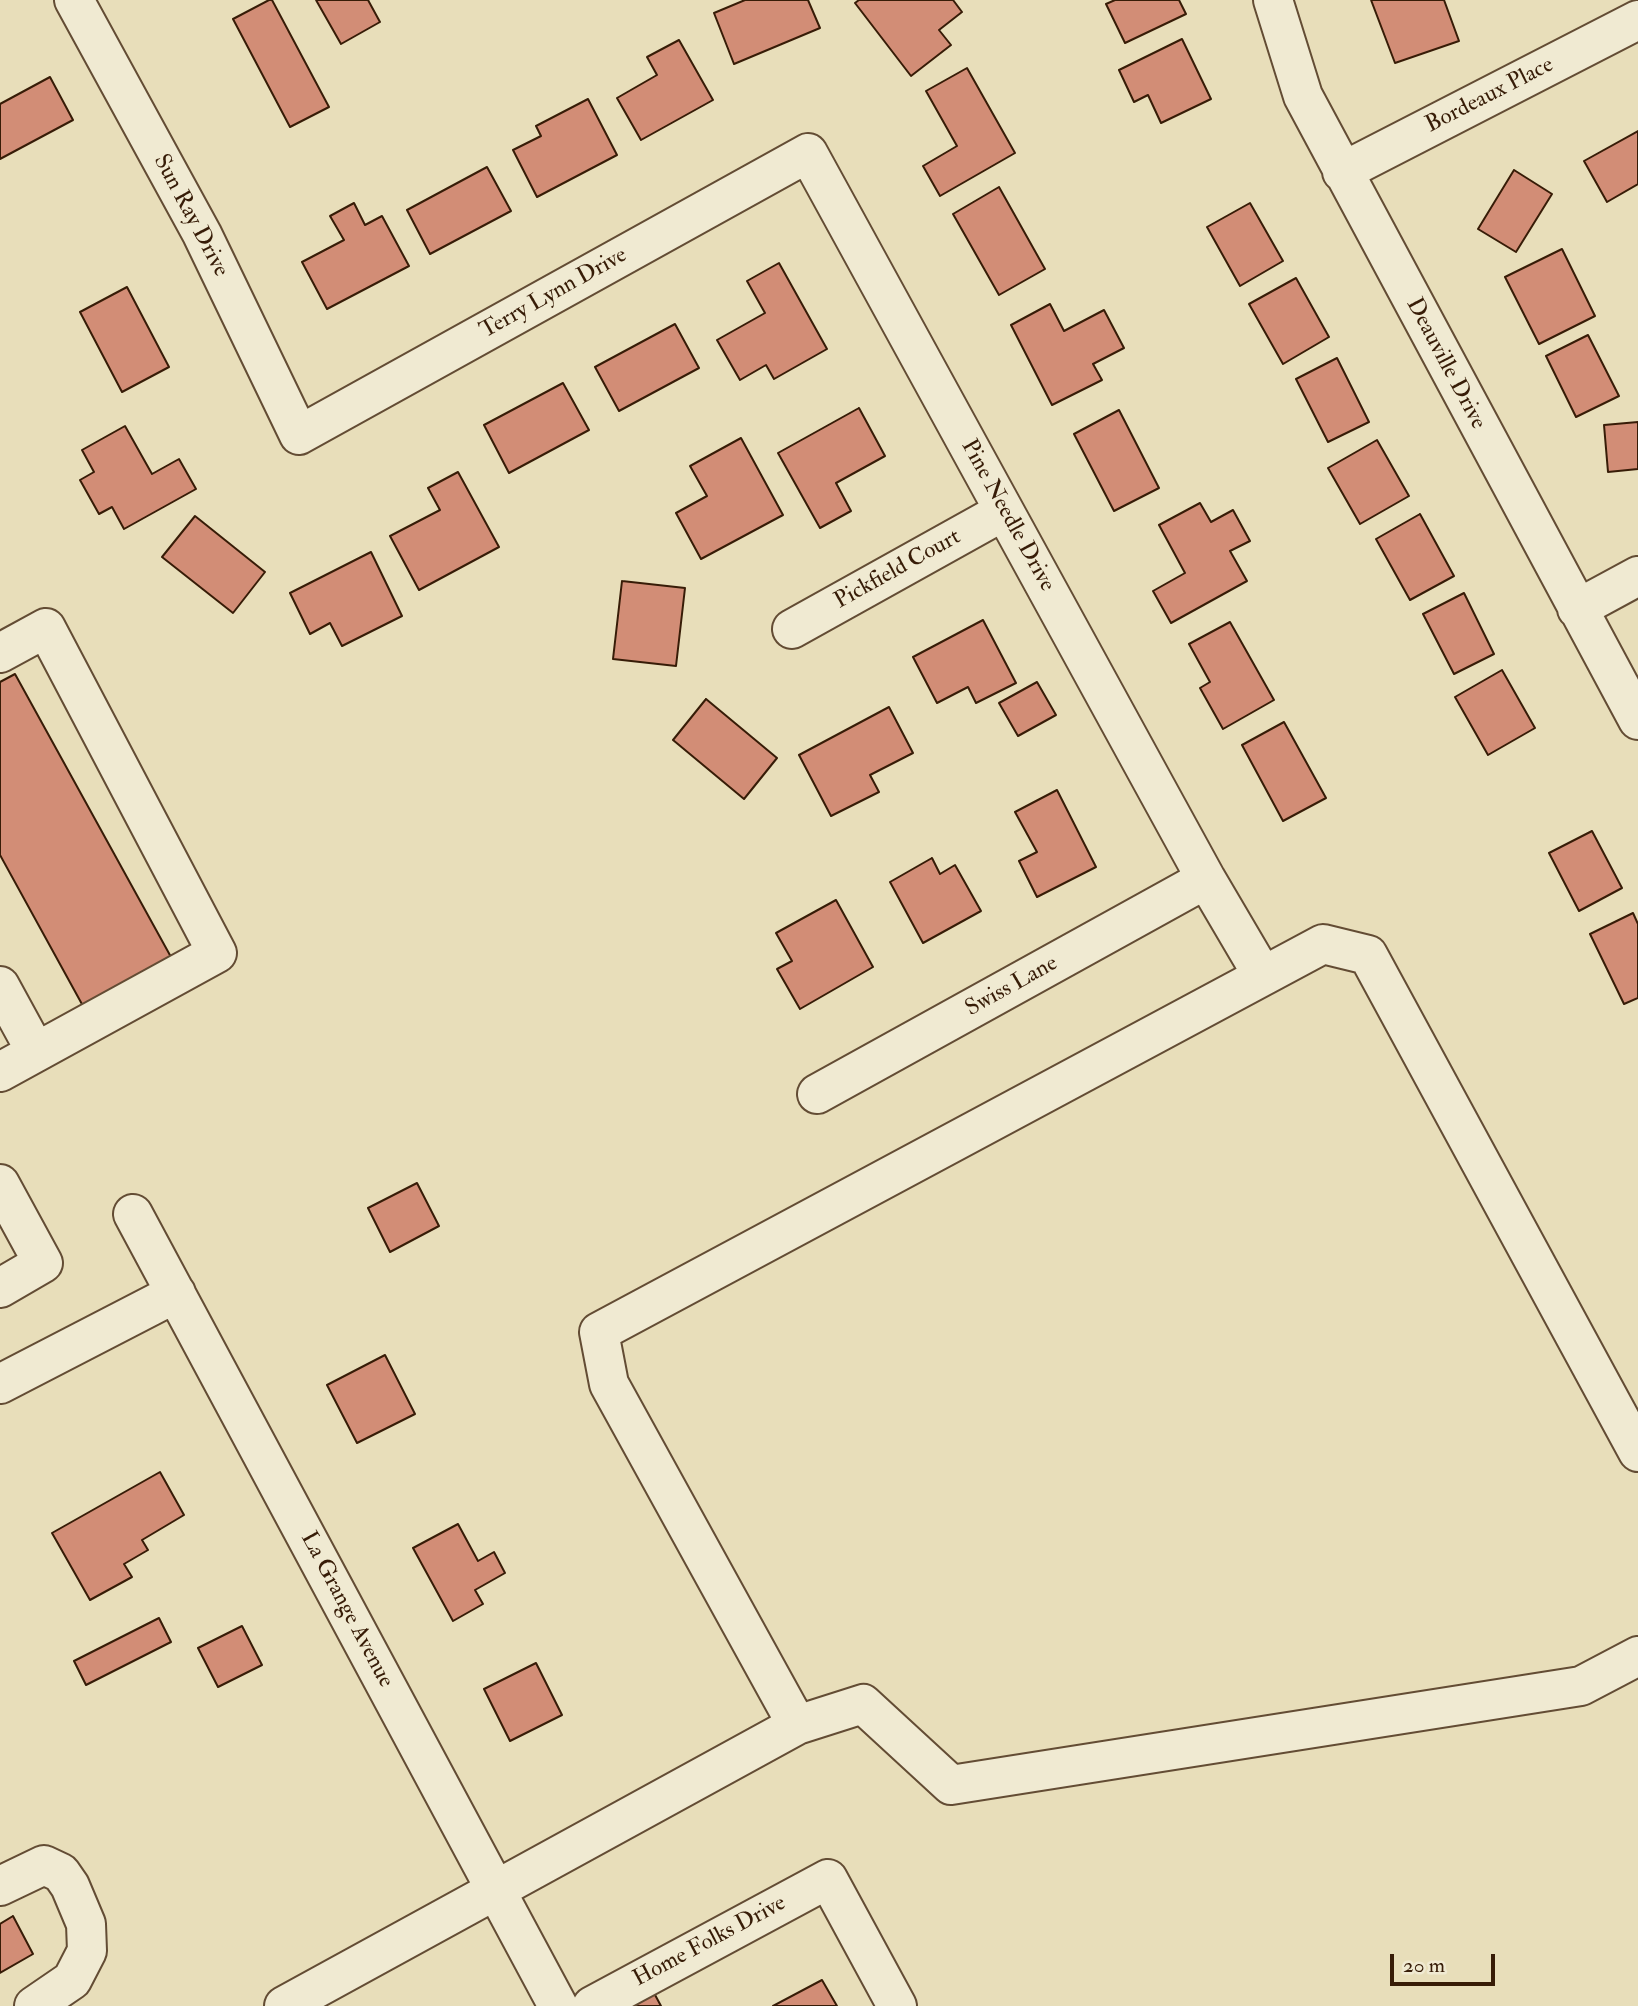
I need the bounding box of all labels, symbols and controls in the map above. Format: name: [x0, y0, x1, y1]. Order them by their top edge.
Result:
street label: Bordeaux Place: [1422, 52, 1558, 140]
street label: Sun Ray Drive: [146, 150, 234, 282]
street label: Terry Lynn Drive: [476, 242, 632, 346]
street label: Deauville Drive: [1399, 294, 1491, 434]
street label: Pine Needle Drive: [954, 435, 1060, 597]
street label: Pickfield Court: [830, 524, 966, 616]
street label: Swiss Lane: [961, 950, 1063, 1024]
street label: La Grange Avenue: [293, 1527, 399, 1693]
street label: Home Folks Drive: [629, 1890, 791, 1994]
scale bar: [1393, 1940, 1498, 1984]
text: 20 m: [1403, 1952, 1445, 1979]

